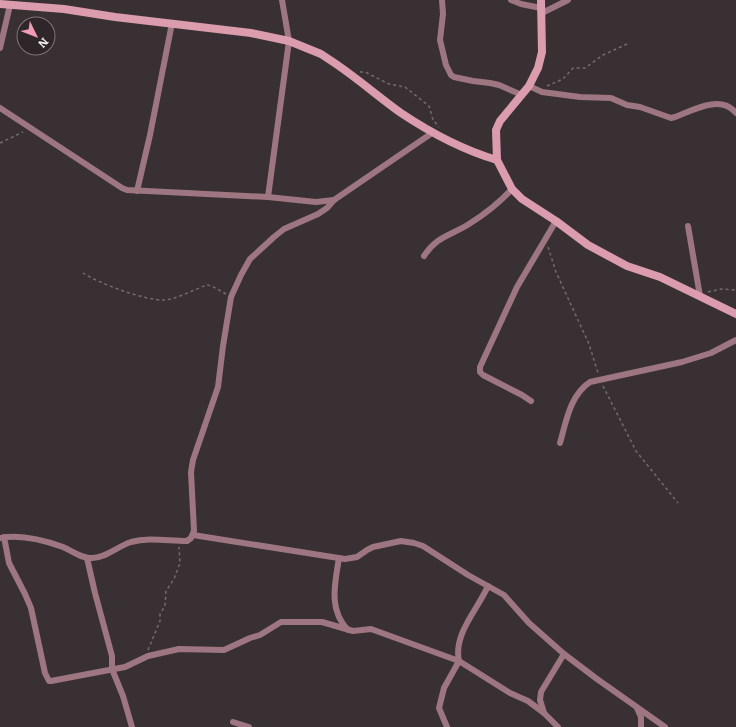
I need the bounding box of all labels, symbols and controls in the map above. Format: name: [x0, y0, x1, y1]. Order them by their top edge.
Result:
north arrow: [16, 16, 56, 56]
text: N: [35, 35, 53, 52]

